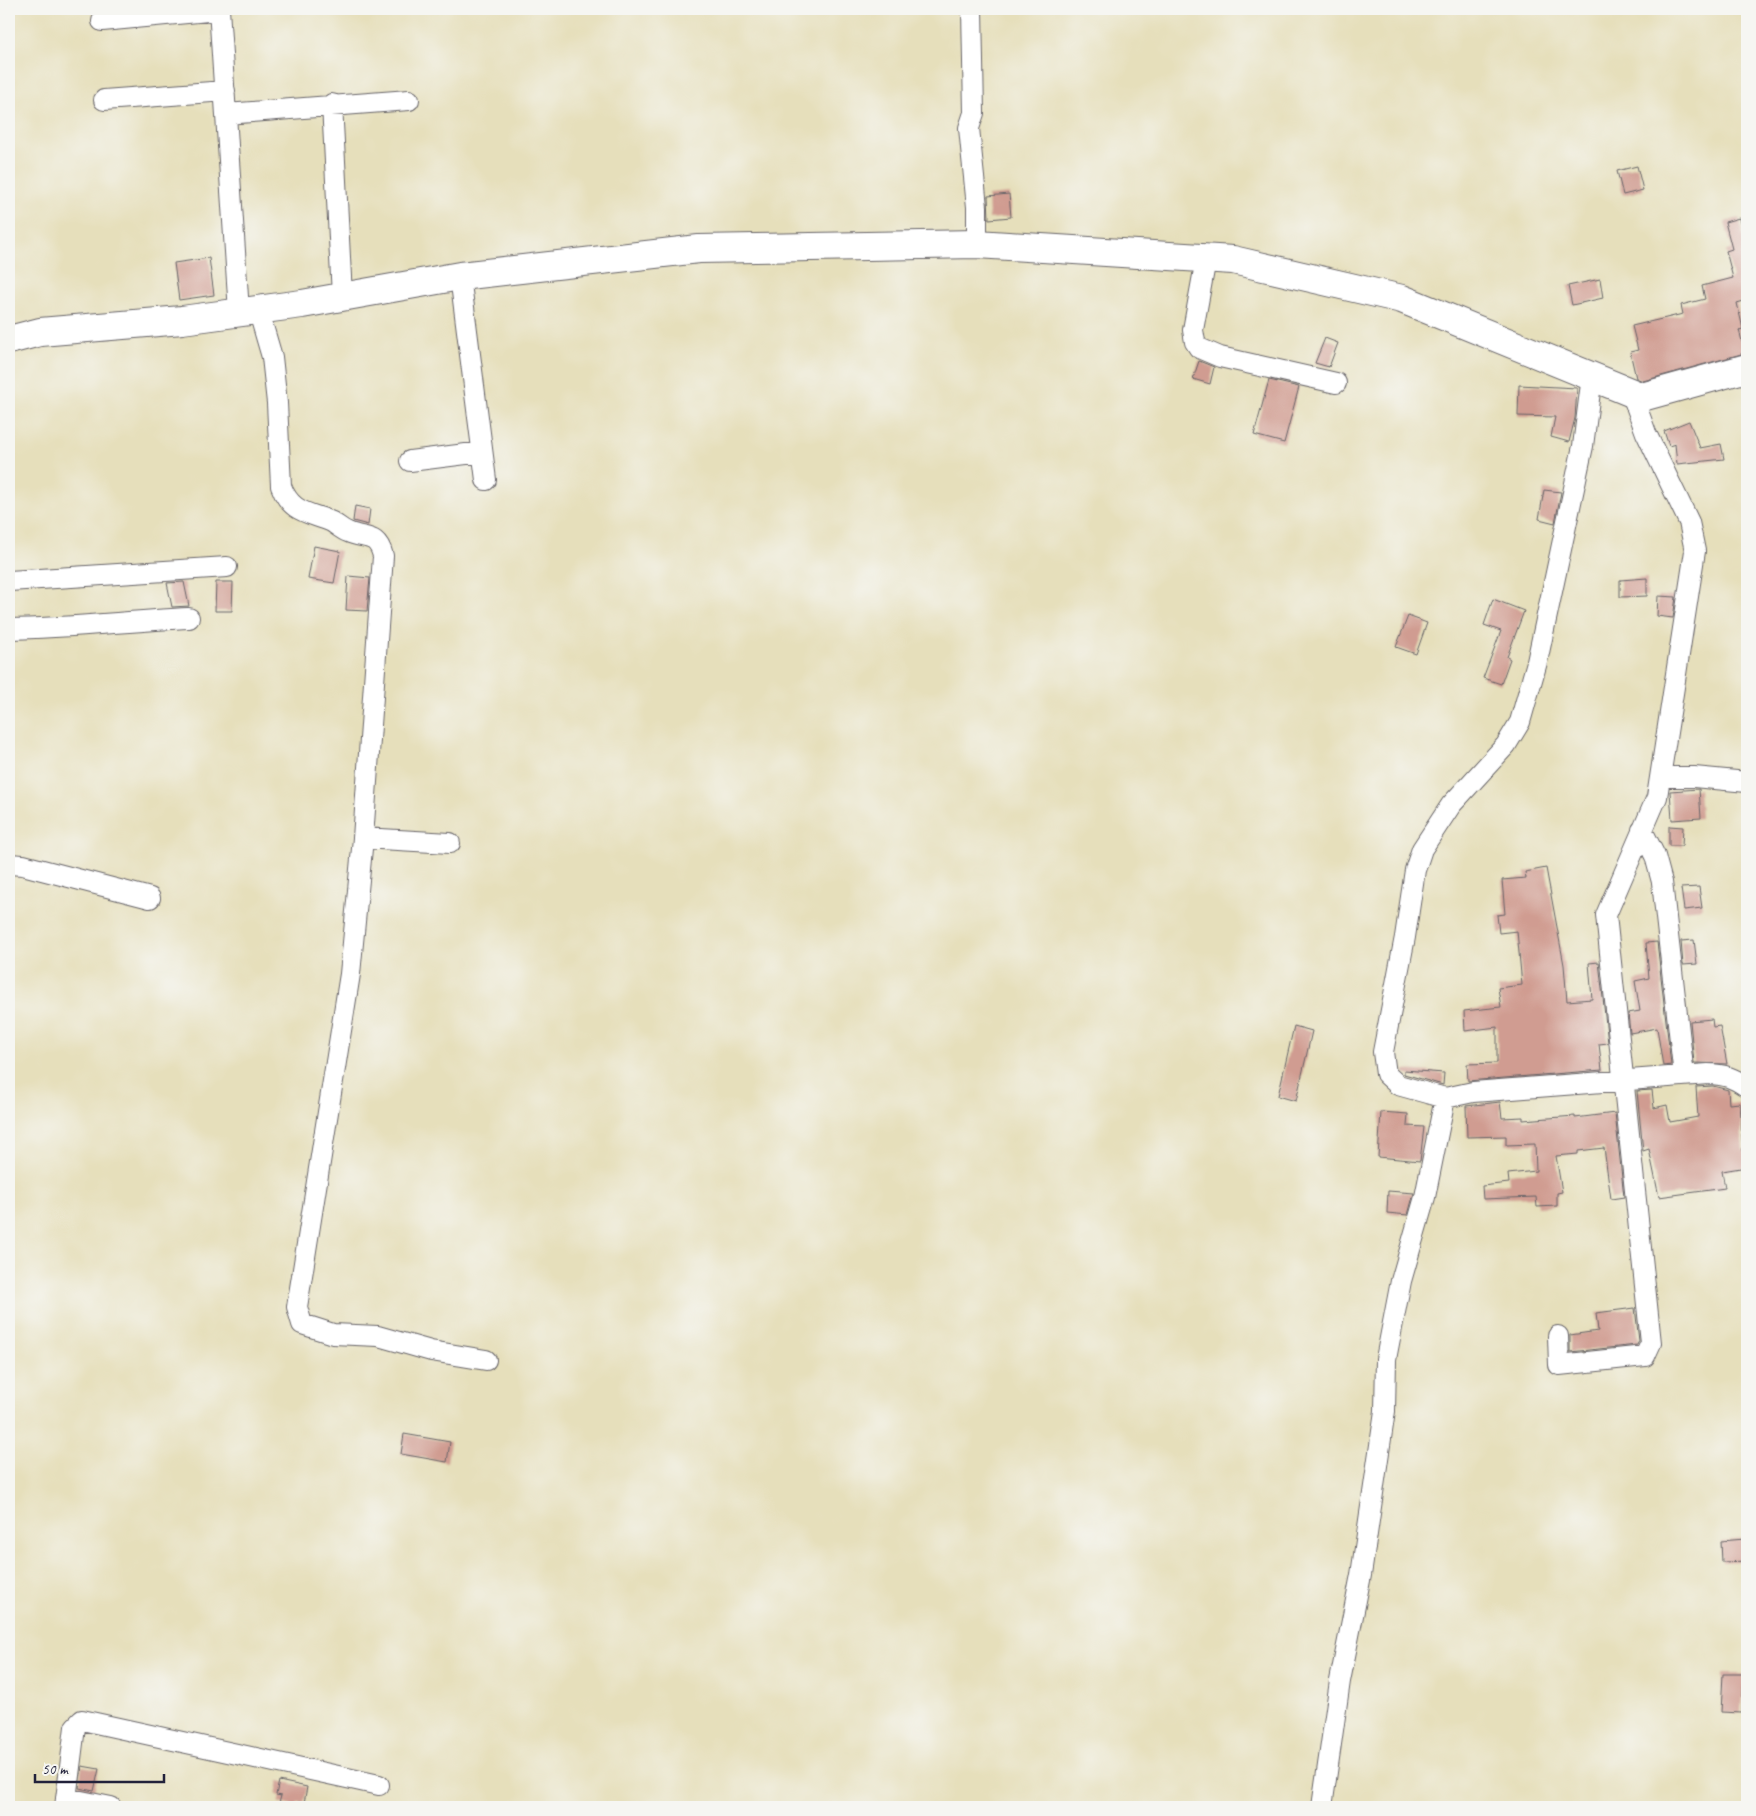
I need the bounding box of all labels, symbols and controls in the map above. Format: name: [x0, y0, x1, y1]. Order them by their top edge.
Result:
scale bar: [35, 1751, 164, 1783]
text: 50 m: [42, 1760, 69, 1779]

